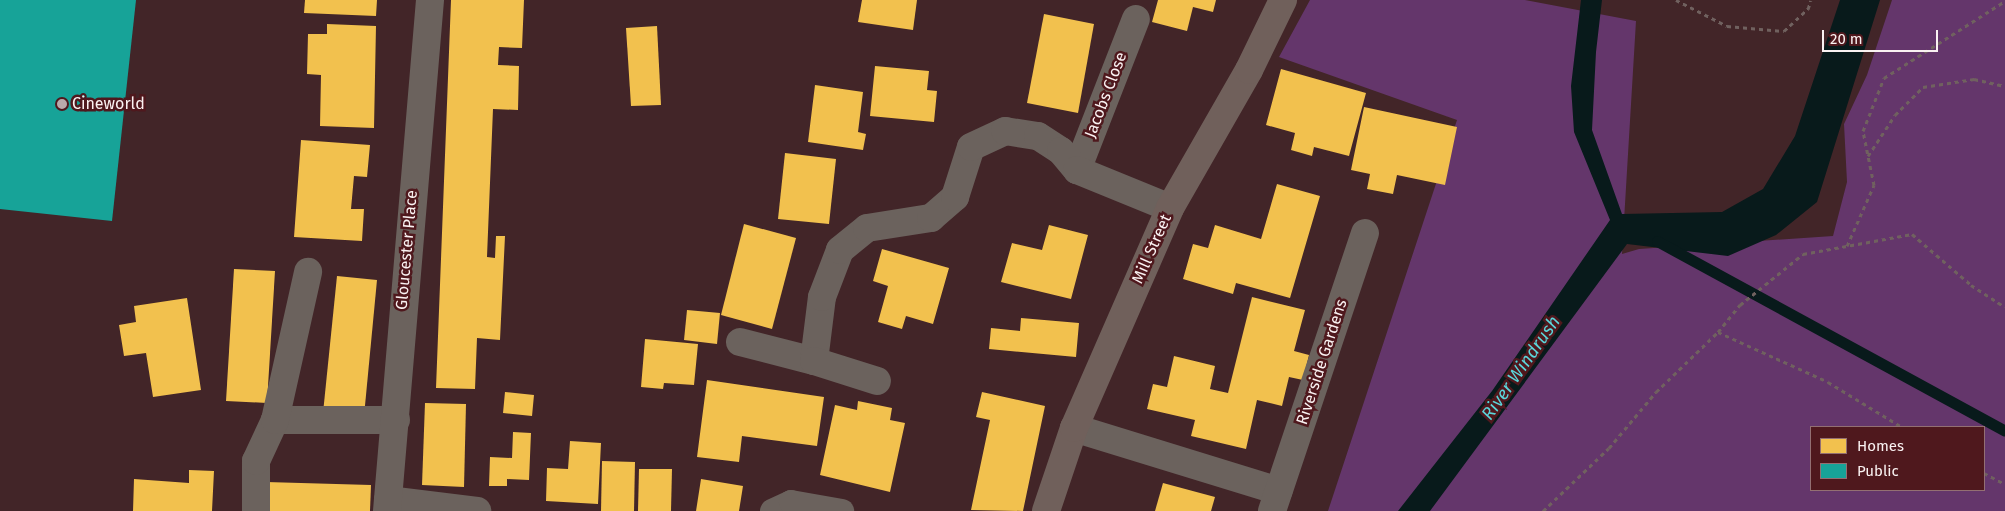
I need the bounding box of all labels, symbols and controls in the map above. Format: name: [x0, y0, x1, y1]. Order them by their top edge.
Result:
scale bar: [1825, 20, 1941, 52]
text: 20 m: [1830, 30, 1863, 48]
street label: Jacobs Close: [1081, 49, 1131, 141]
place label: Cineworld: [72, 94, 145, 114]
marker: Cineworld: [56, 98, 68, 110]
street label: Gloucester Place: [392, 189, 422, 311]
street label: Mill Street: [1128, 211, 1176, 287]
street label: Riverside Gardens: [1293, 297, 1351, 427]
water label: River Windrush: [1477, 312, 1565, 424]
legend: [1810, 426, 1985, 491]
text: Homes: [1857, 437, 1904, 455]
text: Public: [1857, 462, 1899, 480]

